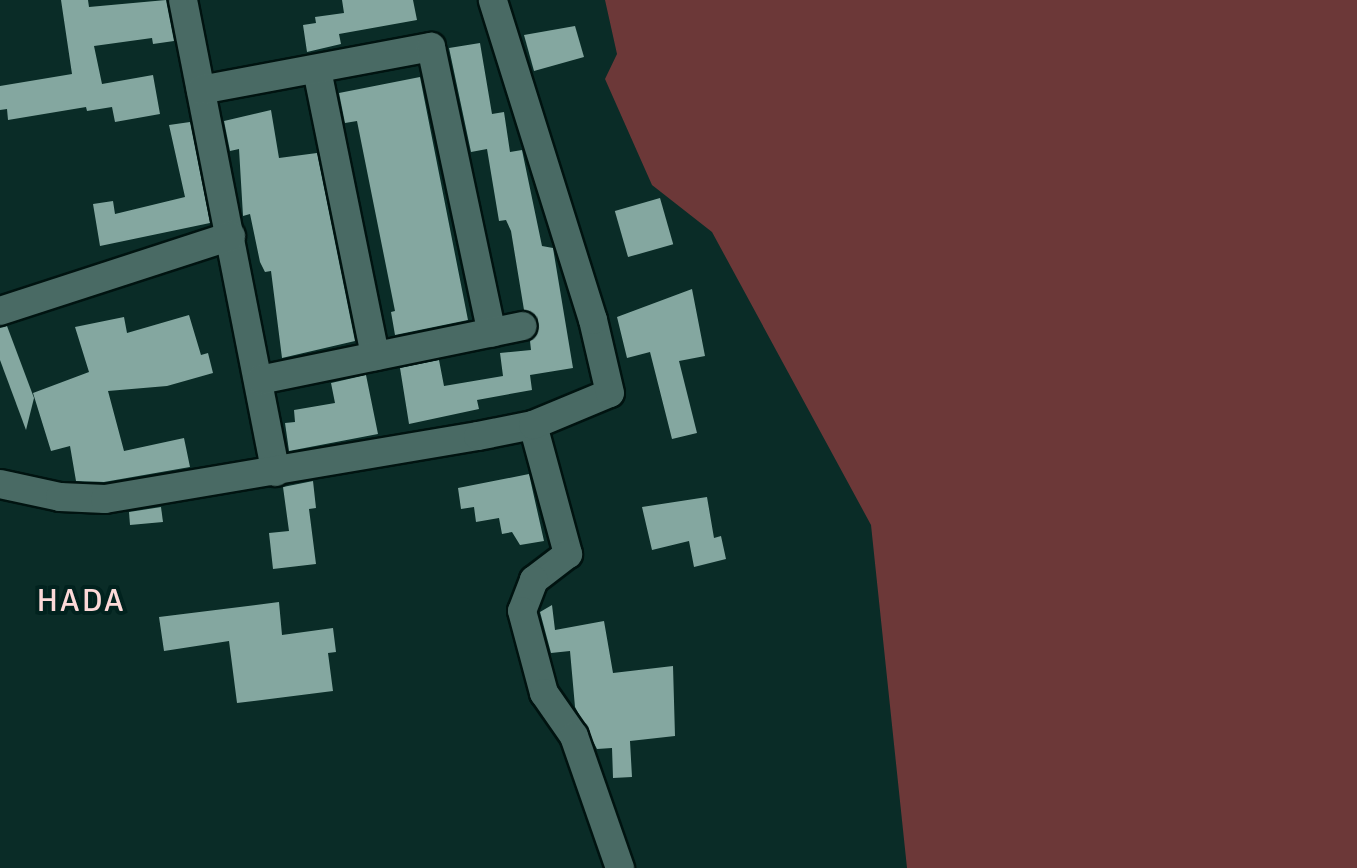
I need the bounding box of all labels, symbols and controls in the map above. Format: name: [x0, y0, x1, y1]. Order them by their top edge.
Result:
district label: HADA: [36, 582, 126, 620]

